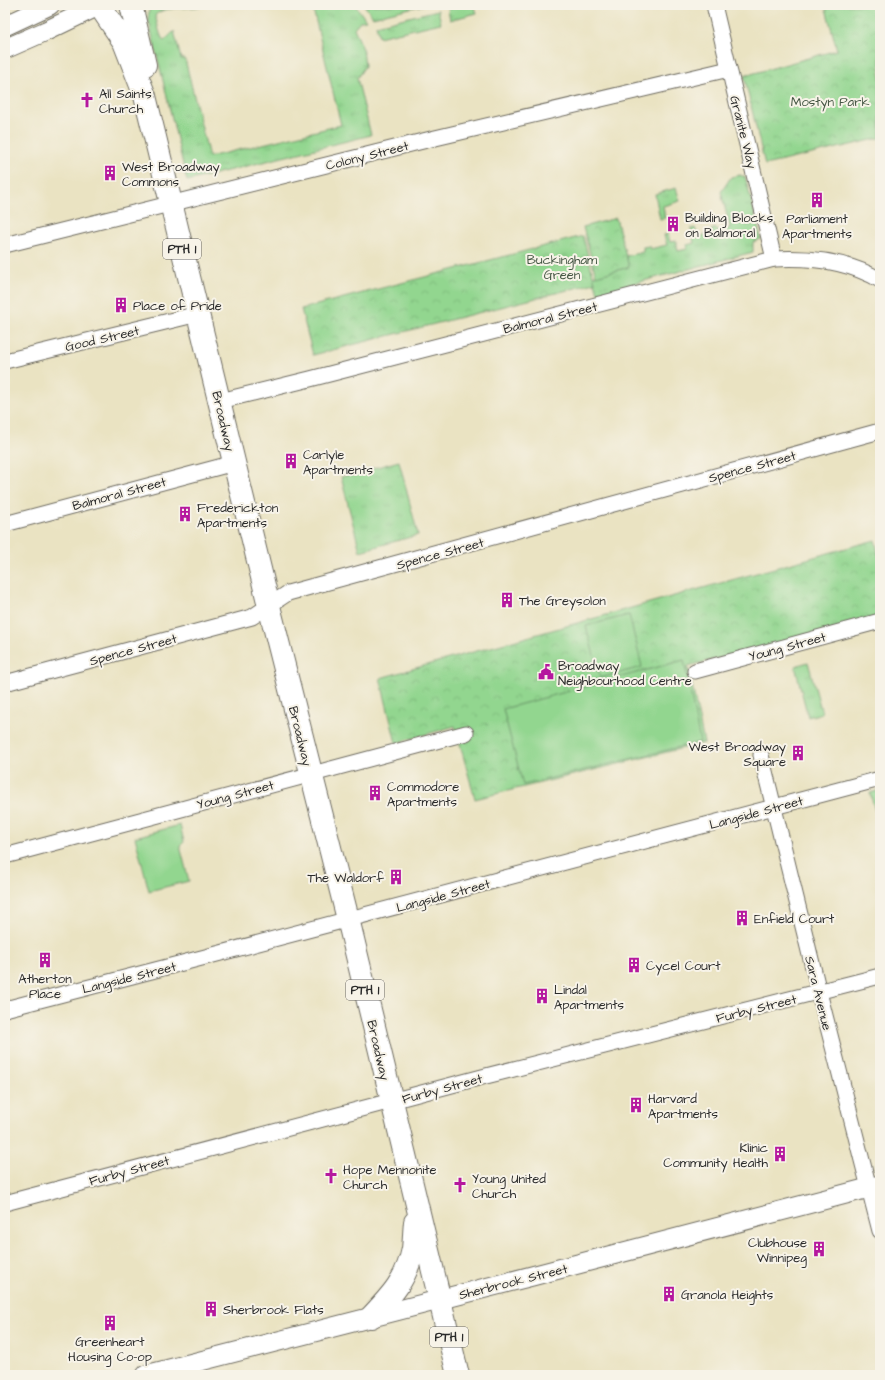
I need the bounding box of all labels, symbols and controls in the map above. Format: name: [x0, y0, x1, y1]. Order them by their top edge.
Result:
place label: All Saints Church: [99, 85, 152, 118]
church icon: All Saints Church: [78, 91, 96, 109]
park label: Mostyn Park: [791, 93, 869, 112]
street label: Granite Way: [724, 94, 761, 171]
street label: Colony Street: [324, 137, 412, 176]
place label: West Broadway Commons: [122, 158, 220, 191]
building icon: West Broadway Commons: [101, 164, 119, 182]
building icon: Parliament Apartments: [808, 191, 826, 209]
place label: Building Blocks on Balmoral: [685, 209, 774, 242]
place label: Parliament Apartments: [782, 210, 852, 243]
building icon: Building Blocks on Balmoral: [664, 215, 682, 233]
road number: PTH 1: [163, 239, 201, 259]
park label: Buckingham Green: [527, 251, 598, 284]
building icon: Place of Pride: [112, 296, 130, 314]
place label: Place of Pride: [133, 297, 222, 315]
street label: Balmoral Street: [501, 297, 600, 338]
street label: Good Street: [63, 322, 142, 356]
street label: Broadway: [206, 389, 239, 453]
place label: Carlyle Apartments: [303, 446, 374, 479]
street label: Spence Street: [707, 446, 799, 487]
building icon: Carlyle Apartments: [282, 452, 300, 470]
street label: Balmoral Street: [70, 473, 169, 515]
place label: Frederickton Apartments: [197, 499, 279, 532]
building icon: Frederickton Apartments: [176, 505, 194, 523]
street label: Spence Street: [395, 533, 487, 574]
building icon: The Greysolon: [498, 591, 516, 609]
place label: The Greysolon: [519, 592, 606, 611]
street label: Young Street: [747, 628, 829, 667]
street label: Spence Street: [88, 629, 180, 670]
place label: Broadway Neighbourhood Centre: [558, 657, 692, 691]
public building icon: Broadway Neighbourhood Centre: [537, 663, 555, 681]
street label: Broadway: [283, 704, 316, 768]
place label: West Broadway Square: [688, 738, 786, 771]
building icon: West Broadway Square: [789, 744, 807, 762]
street label: Young Street: [195, 776, 277, 815]
place label: Commodore Apartments: [387, 778, 459, 811]
building icon: Commodore Apartments: [366, 784, 384, 802]
street label: Langside Street: [707, 792, 806, 835]
building icon: The Waldorf: [387, 868, 405, 886]
place label: The Waldorf: [307, 869, 384, 887]
street label: Langside Street: [394, 875, 493, 918]
building icon: Enfield Court: [733, 909, 751, 927]
place label: Enfield Court: [754, 910, 835, 928]
building icon: Atherton Place: [36, 951, 54, 969]
street label: Sara Avenue: [800, 954, 836, 1032]
building icon: Cycel Court: [625, 956, 643, 974]
street label: Langside Street: [80, 957, 179, 999]
place label: Cycel Court: [646, 957, 721, 976]
place label: Atherton Place: [18, 970, 72, 1003]
road number: PTH 1: [346, 980, 384, 1000]
place label: Lindal Apartments: [554, 981, 625, 1014]
building icon: Lindal Apartments: [533, 987, 551, 1005]
street label: Furby Street: [714, 990, 799, 1029]
street label: Broadway: [361, 1018, 394, 1082]
street label: Furby Street: [400, 1069, 485, 1109]
place label: Harvard Apartments: [648, 1090, 719, 1123]
building icon: Harvard Apartments: [627, 1096, 645, 1114]
place label: Klinic Community Health: [663, 1139, 769, 1173]
building icon: Klinic Community Health: [771, 1145, 789, 1163]
street label: Furby Street: [87, 1151, 172, 1191]
place label: Hope Mennonite Church: [343, 1161, 437, 1194]
church icon: Hope Mennonite Church: [322, 1167, 340, 1185]
place label: Young United Church: [472, 1170, 546, 1203]
church icon: Young United Church: [451, 1176, 469, 1194]
place label: Clubhouse Winnipeg: [748, 1234, 807, 1268]
building icon: Clubhouse Winnipeg: [810, 1240, 828, 1258]
street label: Sherbrook Street: [457, 1260, 570, 1304]
building icon: Granola Heights: [660, 1285, 678, 1303]
place label: Granola Heights: [681, 1286, 774, 1305]
building icon: Sherbrook Flats: [202, 1300, 220, 1318]
place label: Sherbrook Flats: [223, 1301, 324, 1319]
building icon: Greenheart Housing Co-op: [101, 1314, 119, 1332]
road number: PTH 1: [430, 1327, 468, 1347]
place label: Greenheart Housing Co-op: [68, 1333, 152, 1367]

